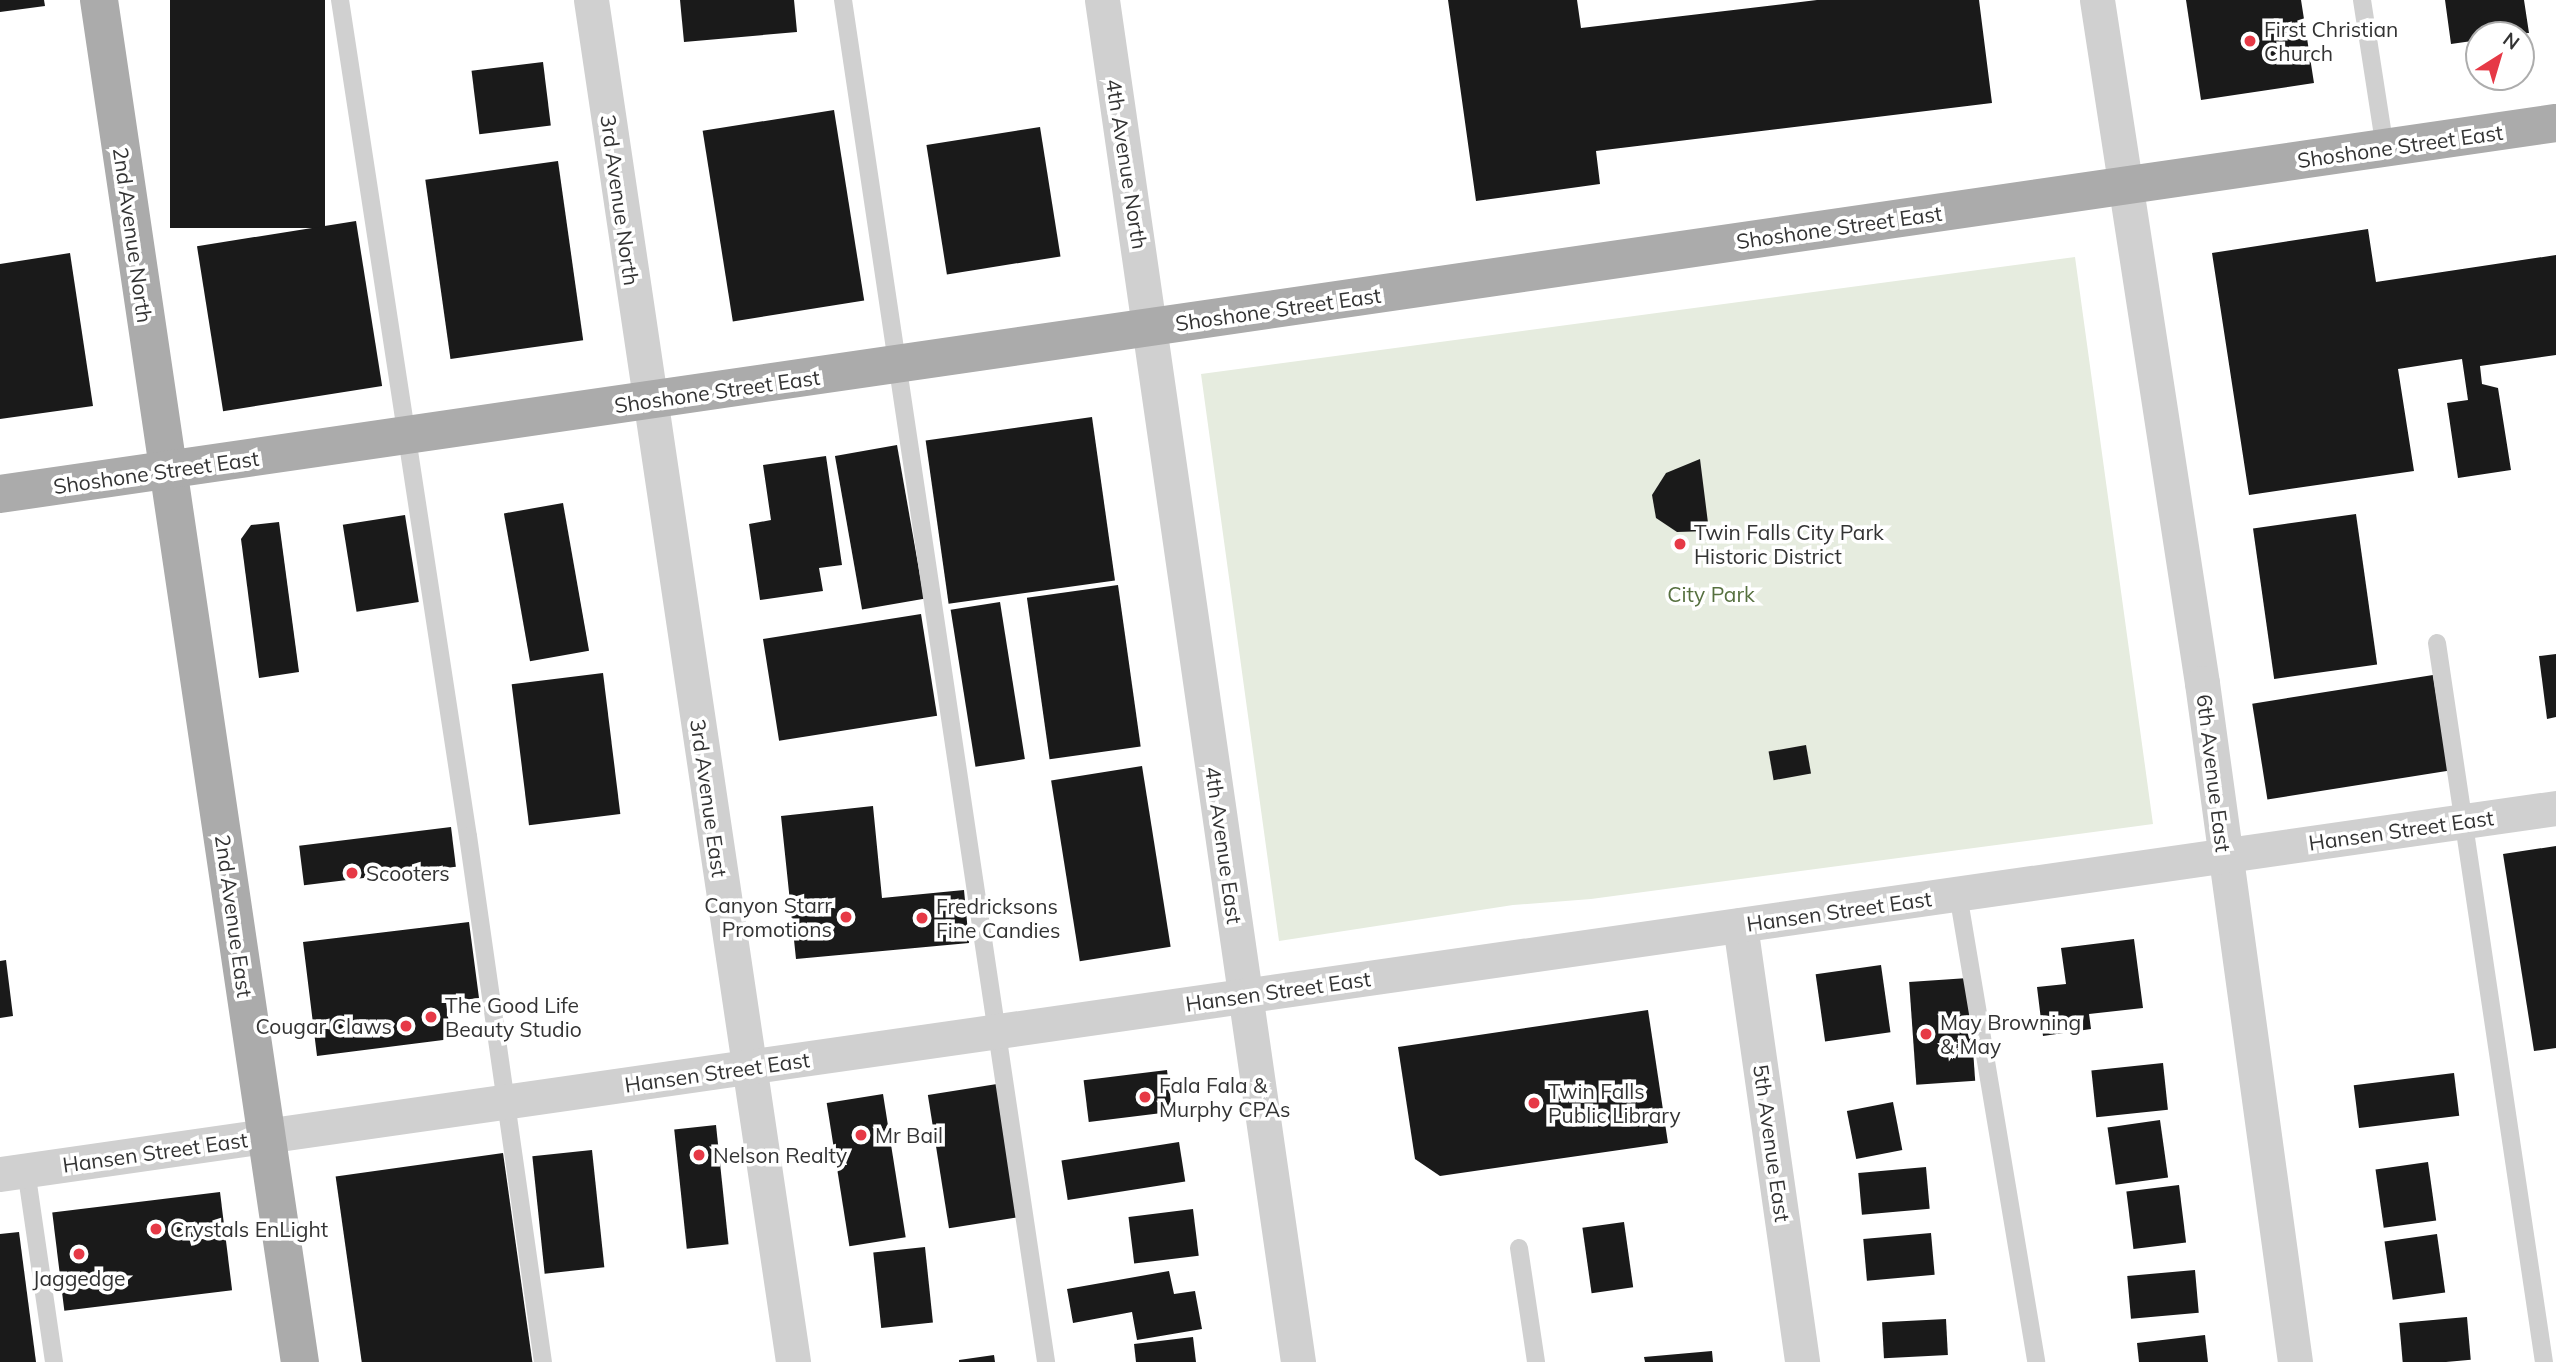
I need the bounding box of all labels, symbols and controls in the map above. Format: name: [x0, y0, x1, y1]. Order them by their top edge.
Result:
place label: First Christian Church: [2264, 16, 2398, 66]
north arrow: [2465, 21, 2535, 91]
text: N: [2498, 27, 2524, 55]
marker: First Christian Church: [2242, 33, 2258, 49]
street label: 4th Avenue North: [1101, 77, 1153, 251]
street label: 3rd Avenue North: [596, 113, 644, 287]
street label: Shoshone Street East: [2296, 119, 2504, 173]
street label: 2nd Avenue North: [108, 146, 158, 324]
street label: Shoshone Street East: [1735, 200, 1943, 254]
street label: Shoshone Street East: [1174, 282, 1382, 336]
street label: Shoshone Street East: [613, 364, 821, 418]
street label: Shoshone Street East: [52, 445, 260, 499]
place label: Twin Falls City Park Historic District: [1694, 519, 1884, 569]
marker: Twin Falls City Park Historic District: [1672, 536, 1688, 552]
park label: City Park: [1667, 581, 1755, 607]
street label: 6th Avenue East: [2192, 693, 2236, 853]
street label: 3rd Avenue East: [685, 717, 733, 879]
street label: 4th Avenue East: [1200, 765, 1248, 925]
street label: Hansen Street East: [2307, 805, 2495, 855]
street label: 2nd Avenue East: [210, 833, 258, 999]
place label: Scooters: [366, 860, 450, 886]
marker: Scooters: [344, 865, 360, 881]
street label: Hansen Street East: [1745, 886, 1933, 936]
place label: Canyon Starr Promotions: [704, 892, 832, 942]
place label: Fredricksons Fine Candies: [936, 893, 1060, 943]
marker: Canyon Starr Promotions: [838, 909, 854, 925]
marker: Fredricksons Fine Candies: [914, 910, 930, 926]
street label: Hansen Street East: [1184, 966, 1372, 1016]
place label: The Good Life Beauty Studio: [445, 992, 582, 1042]
marker: The Good Life Beauty Studio: [423, 1009, 439, 1025]
place label: May Browning & May: [1940, 1009, 2081, 1059]
place label: Cougar Claws: [256, 1013, 392, 1039]
marker: Cougar Claws: [398, 1018, 414, 1034]
marker: May Browning & May: [1918, 1026, 1934, 1042]
street label: Hansen Street East: [623, 1047, 811, 1097]
street label: 5th Avenue East: [1748, 1063, 1796, 1223]
place label: Fala Fala & Murphy CPAs: [1159, 1072, 1290, 1122]
place label: Twin Falls Public Library: [1548, 1078, 1681, 1128]
marker: Fala Fala & Murphy CPAs: [1137, 1089, 1153, 1105]
marker: Twin Falls Public Library: [1526, 1095, 1542, 1111]
place label: Mr Bail: [875, 1122, 943, 1148]
street label: Hansen Street East: [61, 1127, 249, 1177]
marker: Mr Bail: [853, 1127, 869, 1143]
place label: Nelson Realty: [713, 1142, 847, 1168]
marker: Nelson Realty: [691, 1147, 707, 1163]
place label: Crystals EnLight: [170, 1216, 328, 1242]
marker: Crystals EnLight: [148, 1221, 164, 1237]
marker: Jaggedge: [71, 1246, 87, 1262]
place label: Jaggedge: [33, 1265, 125, 1291]

